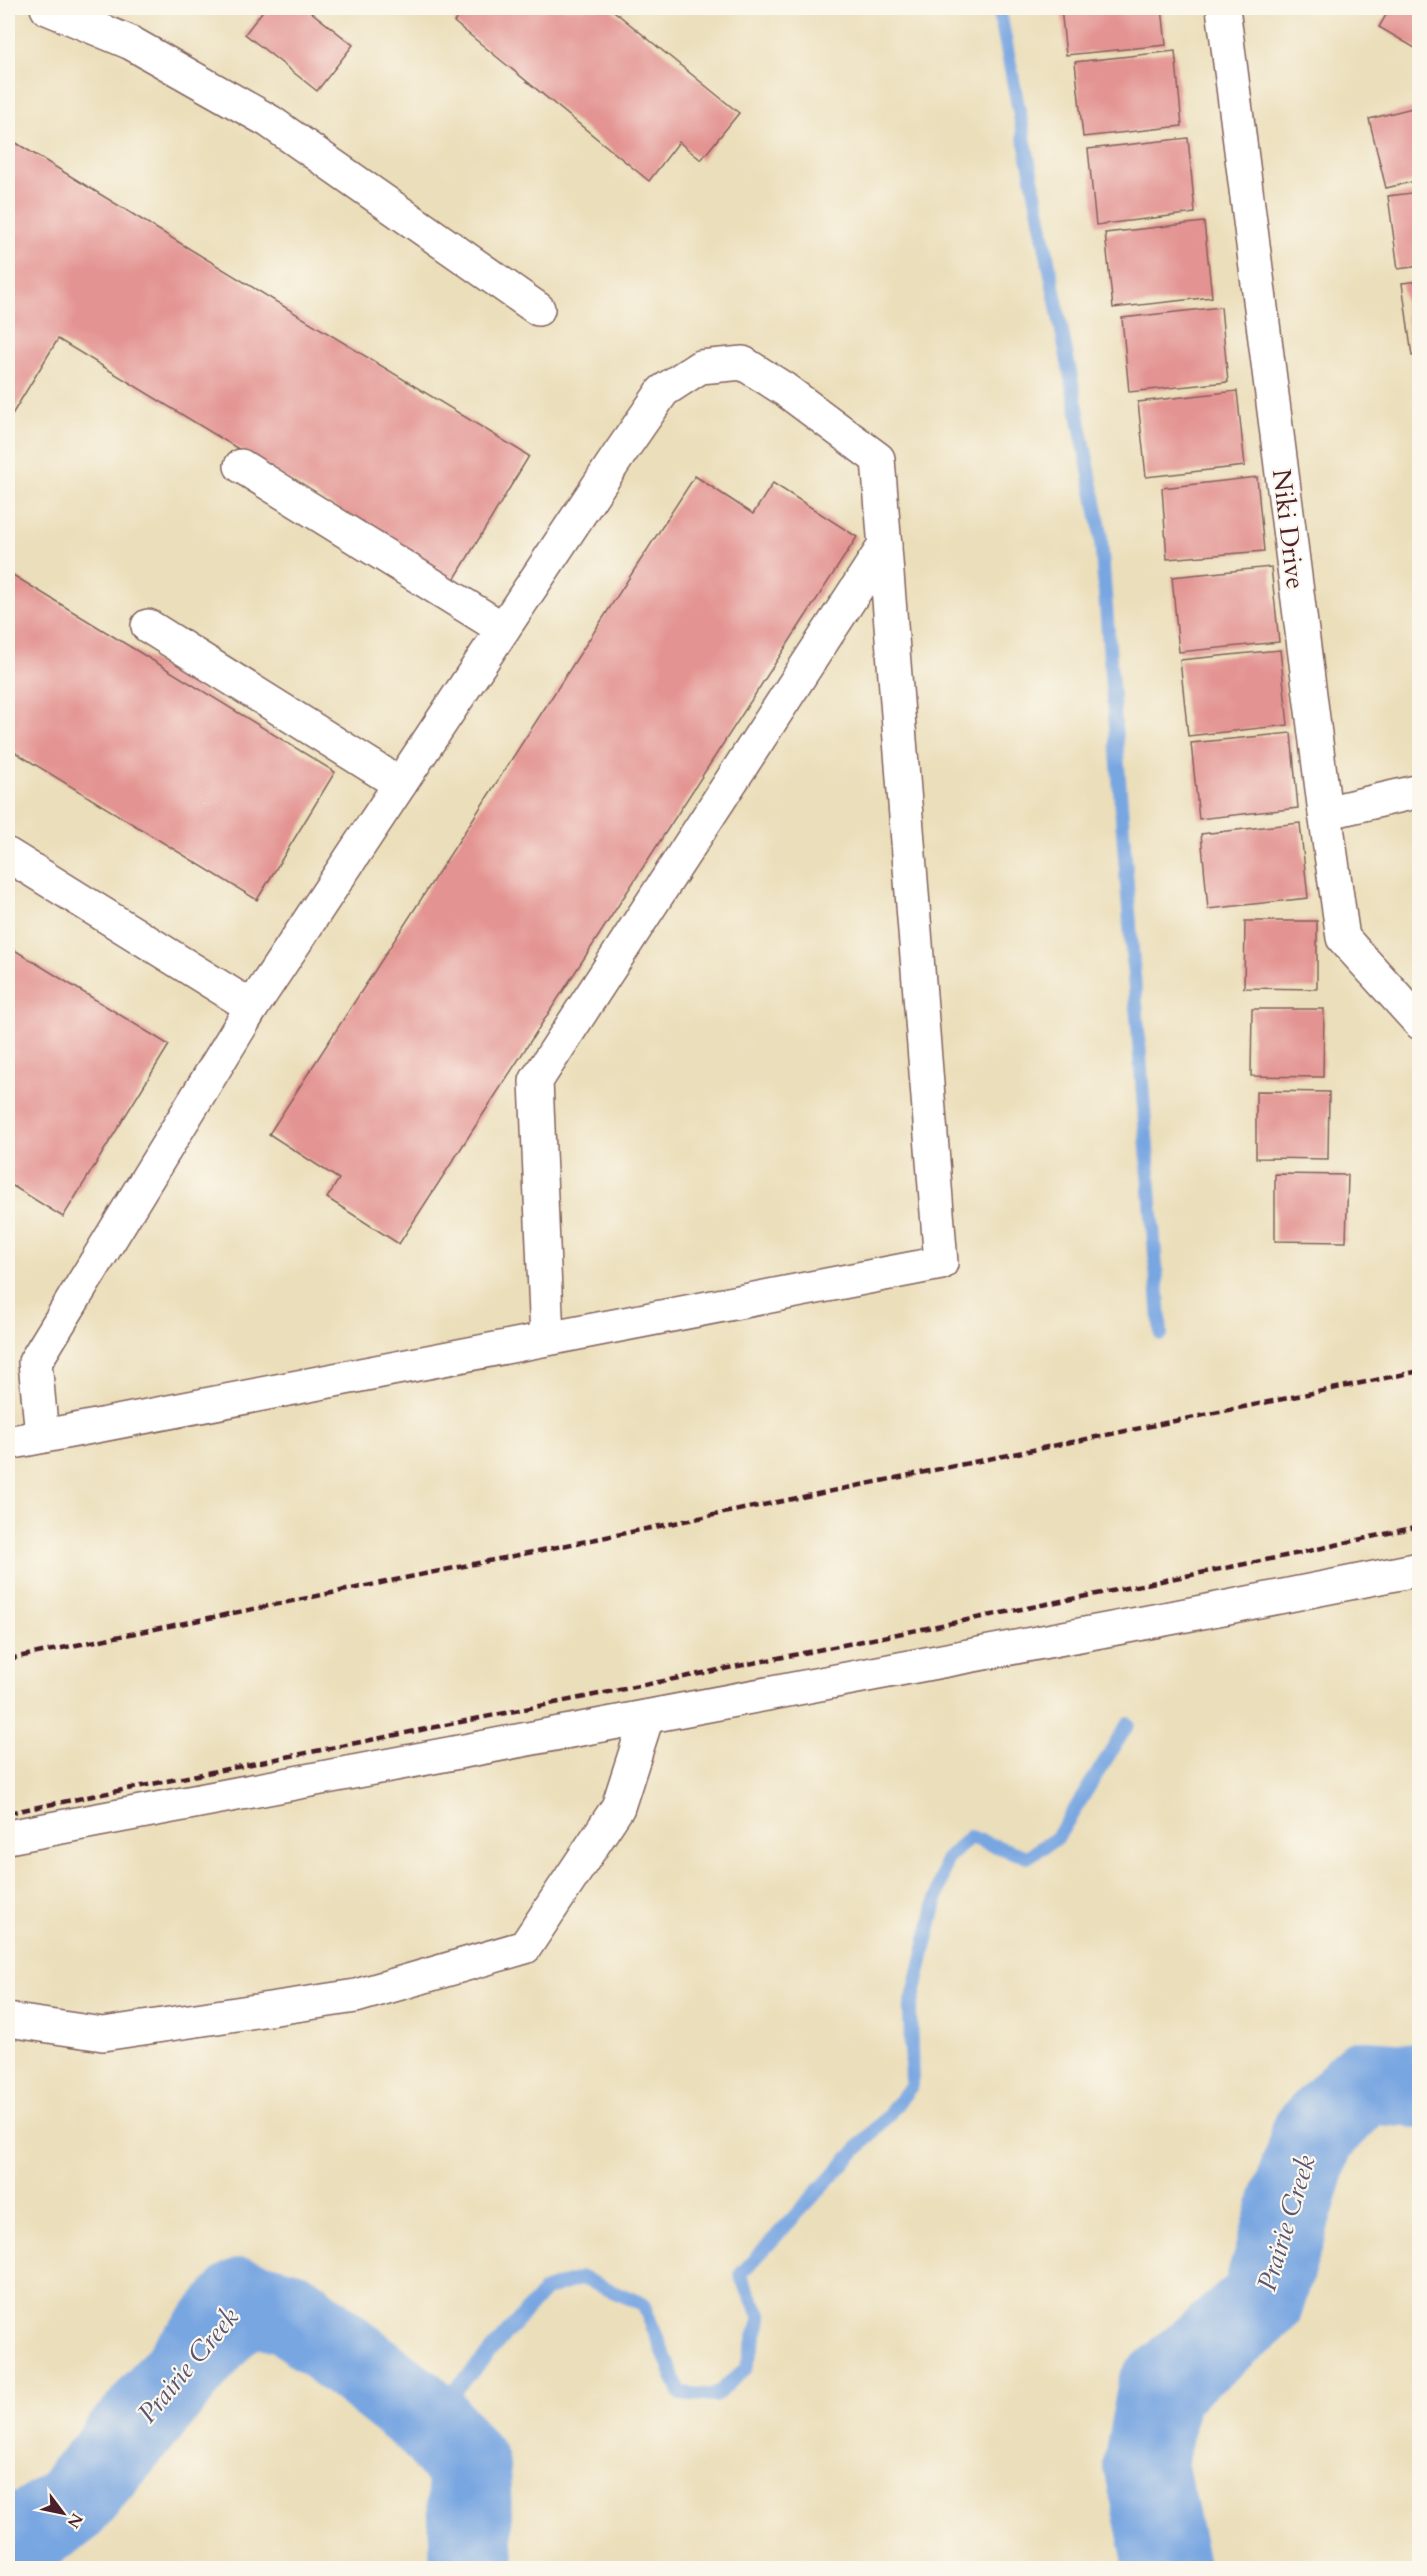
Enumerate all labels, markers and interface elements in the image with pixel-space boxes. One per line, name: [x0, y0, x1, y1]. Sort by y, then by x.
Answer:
street label: Niki Drive: [1264, 467, 1313, 591]
water label: Prairie Creek: [1248, 2150, 1325, 2295]
water label: Prairie Creek: [129, 2299, 248, 2431]
north arrow: [33, 2483, 93, 2543]
text: N: [62, 2509, 88, 2532]

